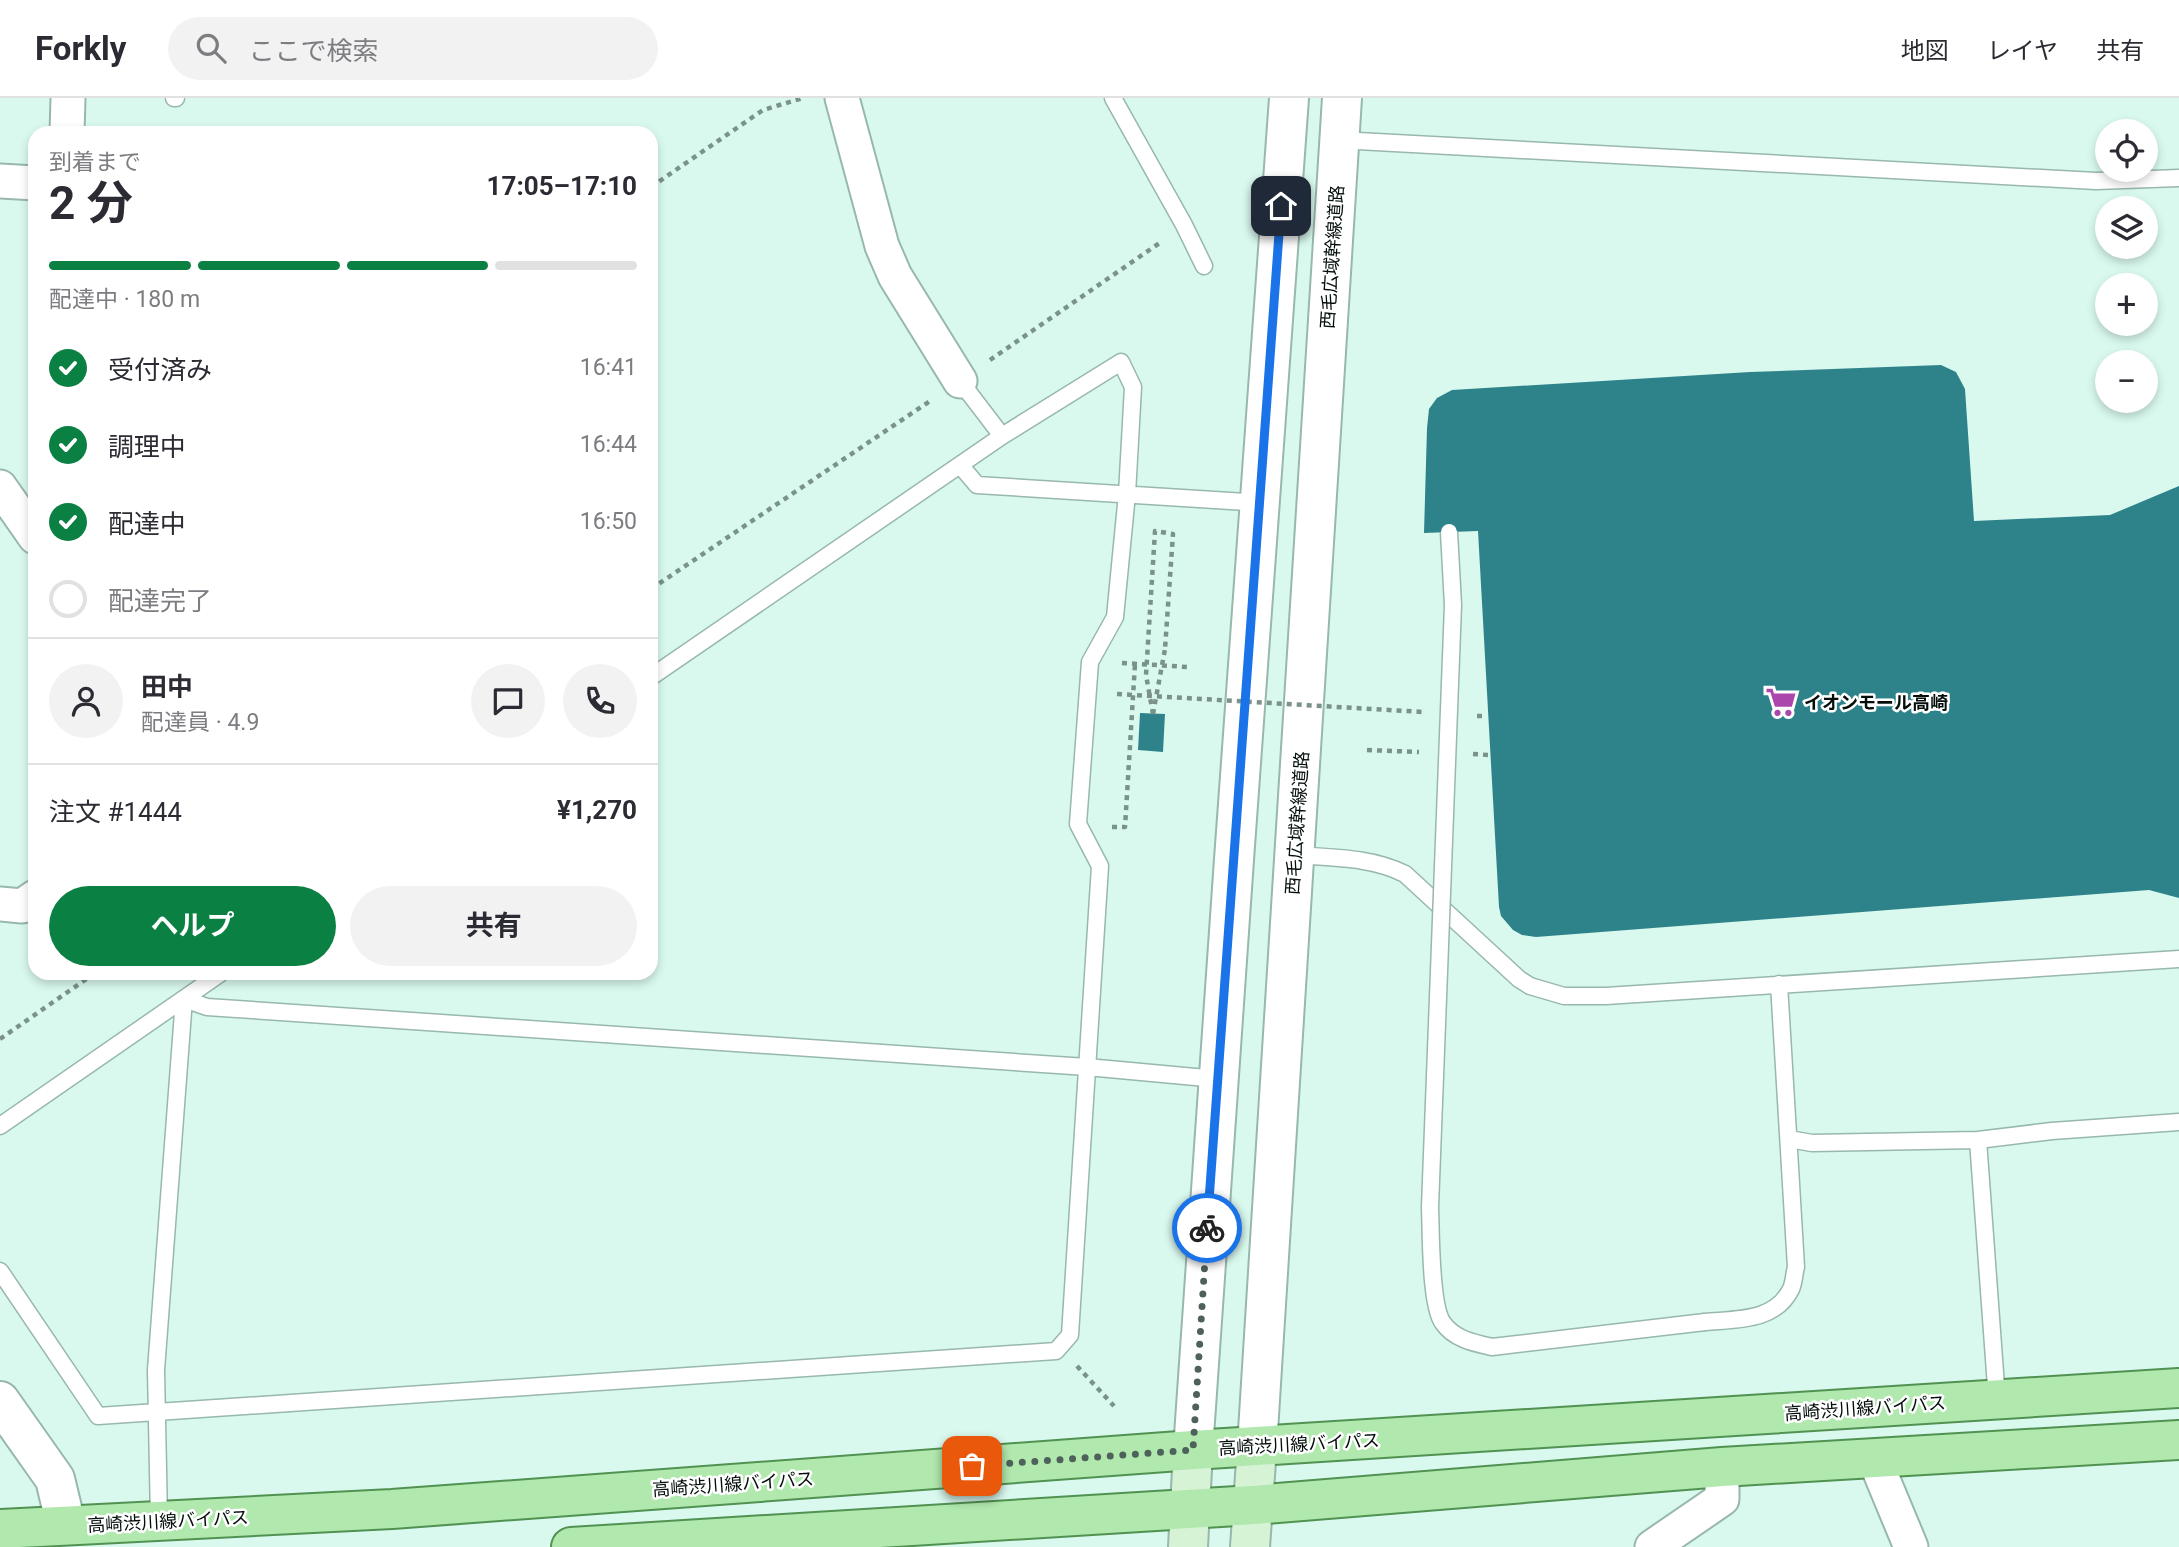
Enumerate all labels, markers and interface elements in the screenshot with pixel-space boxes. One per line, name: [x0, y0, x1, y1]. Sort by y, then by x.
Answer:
search box: [168, 17, 658, 80]
text: Forkly: [35, 29, 126, 68]
icon: search: [192, 29, 230, 67]
text: ここで検索: [248, 36, 378, 66]
text: 地図: [1901, 37, 1949, 65]
text: レイヤ: [1987, 37, 2058, 65]
text: 共有: [2096, 37, 2144, 65]
map controls: [2095, 119, 2158, 413]
button: locate: [2095, 119, 2158, 182]
text: 到着まで: [49, 149, 141, 176]
text: 17:05–17:10: [487, 171, 637, 201]
text: 2 分: [49, 176, 133, 230]
pin: [1251, 176, 1311, 236]
street label: 西毛広域幹線道路: [1317, 184, 1347, 330]
icon: home: [1262, 187, 1300, 225]
button: layers: [2095, 196, 2158, 259]
button: +: [2095, 273, 2158, 336]
text: 配達中 · 180 m: [49, 286, 200, 313]
icon: check: [49, 349, 87, 387]
button: −: [2095, 350, 2158, 413]
text: 16:41: [580, 354, 637, 381]
text: 受付済み: [108, 355, 212, 385]
icon: check: [49, 426, 87, 464]
text: 16:44: [580, 431, 637, 458]
text: 調理中: [108, 432, 186, 462]
icon: check: [49, 503, 87, 541]
text: 16:50: [580, 508, 637, 535]
text: 配達中: [108, 509, 186, 539]
text: 配達完了: [108, 586, 212, 616]
button: person: [49, 664, 123, 738]
button: chat: [471, 664, 545, 738]
button: phone: [563, 664, 637, 738]
text: 田中: [141, 672, 193, 702]
supermarket icon: イオンモール高崎: [1764, 685, 1798, 719]
place label: イオンモール高崎: [1804, 692, 1948, 713]
text: 配達員 · 4.9: [141, 709, 259, 736]
street label: 西毛広域幹線道路: [1282, 750, 1312, 896]
text: ¥1,270: [557, 795, 637, 825]
text: 注文 #1444: [49, 797, 182, 827]
button: ヘルプ: [49, 886, 336, 966]
button: 共有: [350, 886, 637, 966]
courier: [1172, 1193, 1242, 1263]
icon: bike: [1188, 1209, 1226, 1247]
street label: 高崎渋川線バイパス: [1784, 1392, 1946, 1424]
street label: 高崎渋川線バイパス: [1218, 1429, 1380, 1459]
pin: [942, 1436, 1002, 1496]
icon: bag: [953, 1447, 991, 1485]
street label: 高崎渋川線バイパス: [652, 1468, 814, 1500]
street label: 高崎渋川線バイパス: [87, 1506, 249, 1536]

